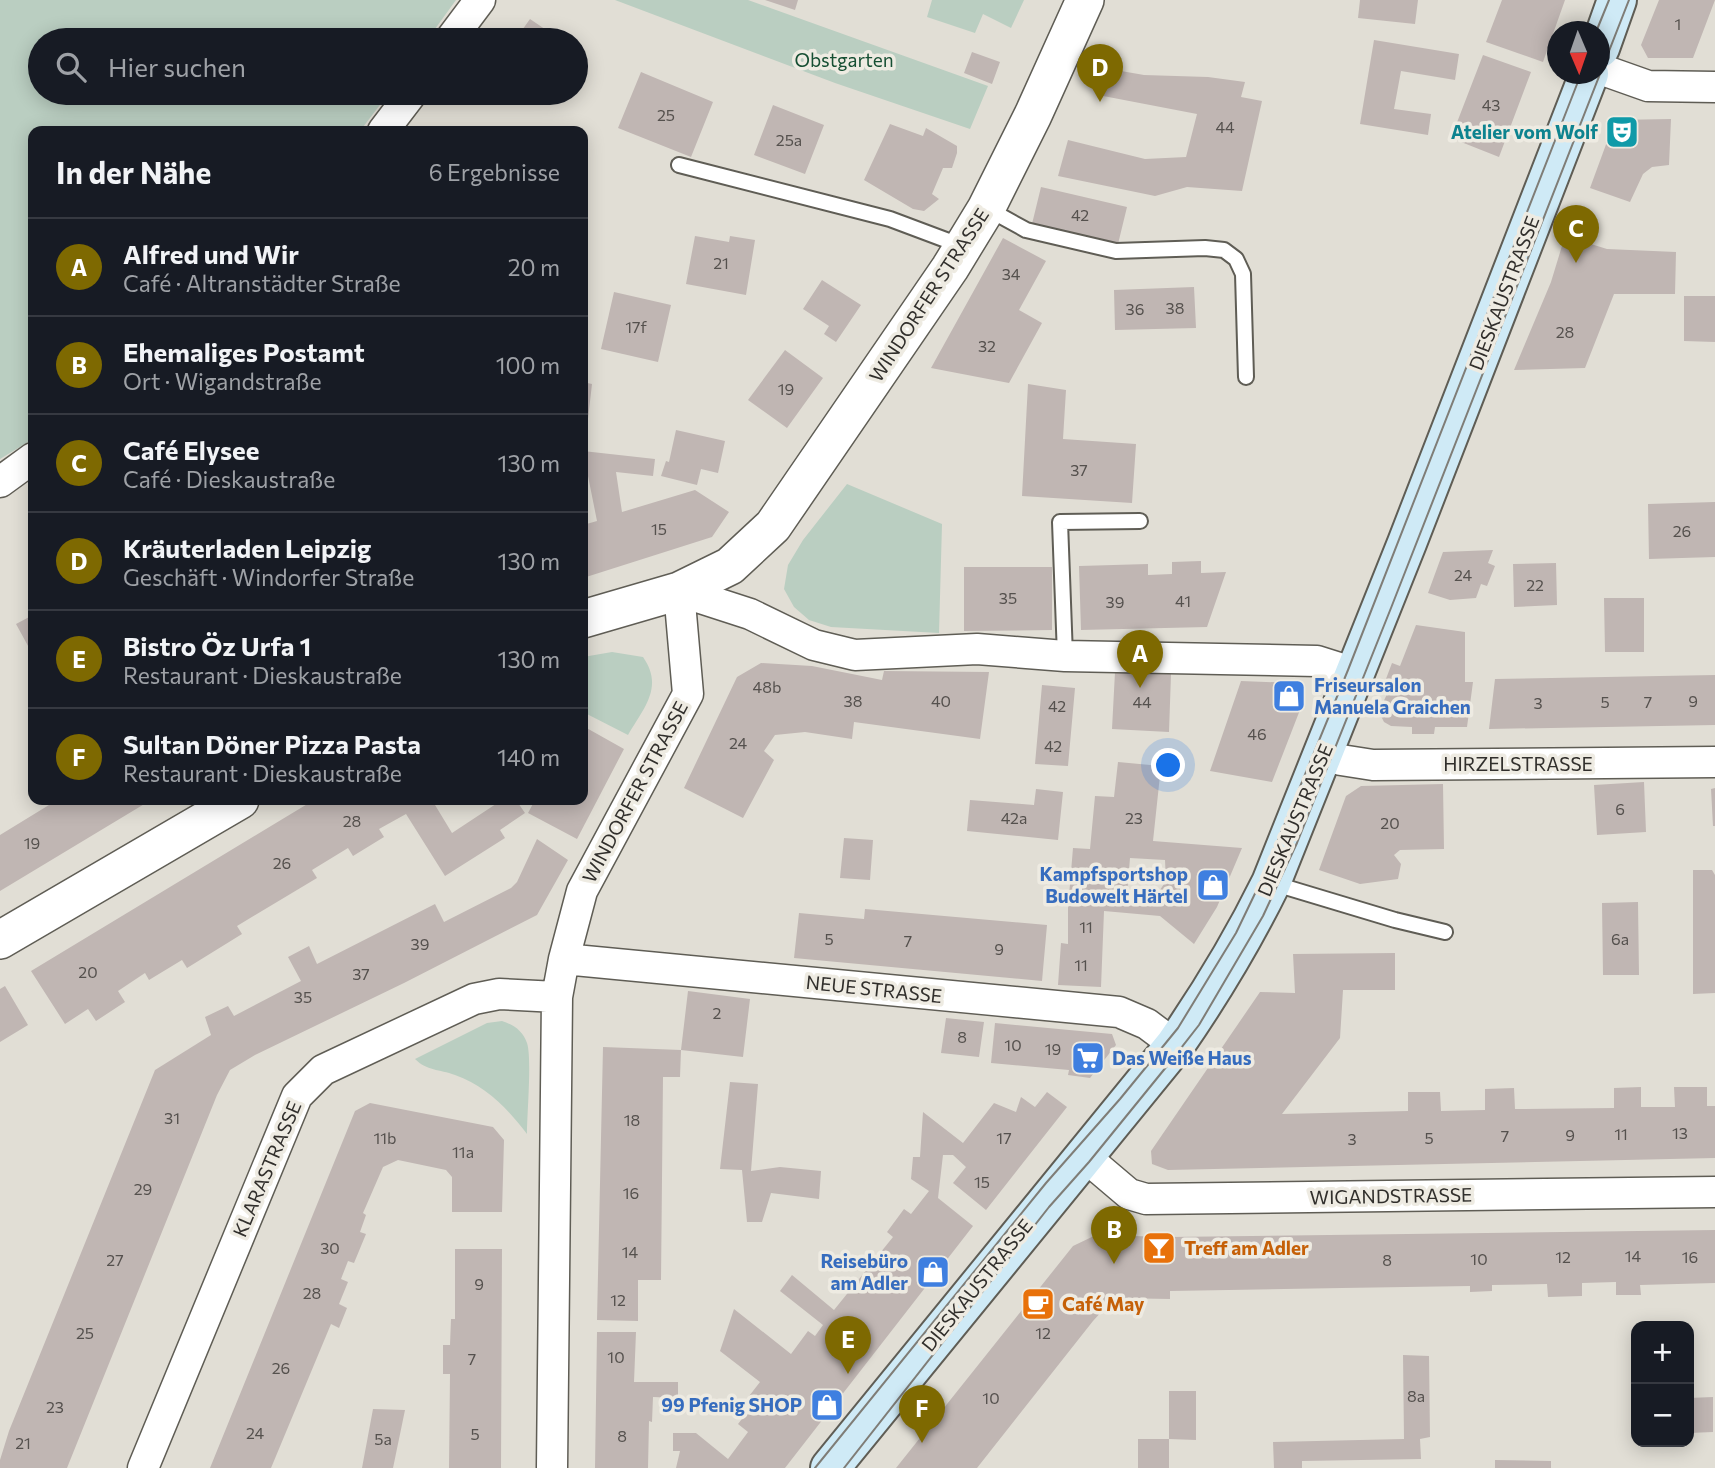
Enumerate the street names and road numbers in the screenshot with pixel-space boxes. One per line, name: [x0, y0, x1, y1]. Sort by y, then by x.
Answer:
street label: WINDORFER STRASSE: [864, 204, 993, 386]
street label: DIESKAUSTRASSE: [1464, 212, 1544, 373]
street label: WINDORFER STRASSE: [577, 697, 692, 886]
street label: DIESKAUSTRASSE: [1252, 740, 1337, 899]
street label: HIRZELSTRASSE: [1443, 752, 1593, 775]
street label: NEUE STRASSE: [805, 970, 943, 1007]
street label: KLARASTRASSE: [228, 1098, 305, 1240]
street label: WIGANDSTRASSE: [1310, 1183, 1472, 1208]
street label: DIESKAUSTRASSE: [916, 1214, 1037, 1355]

